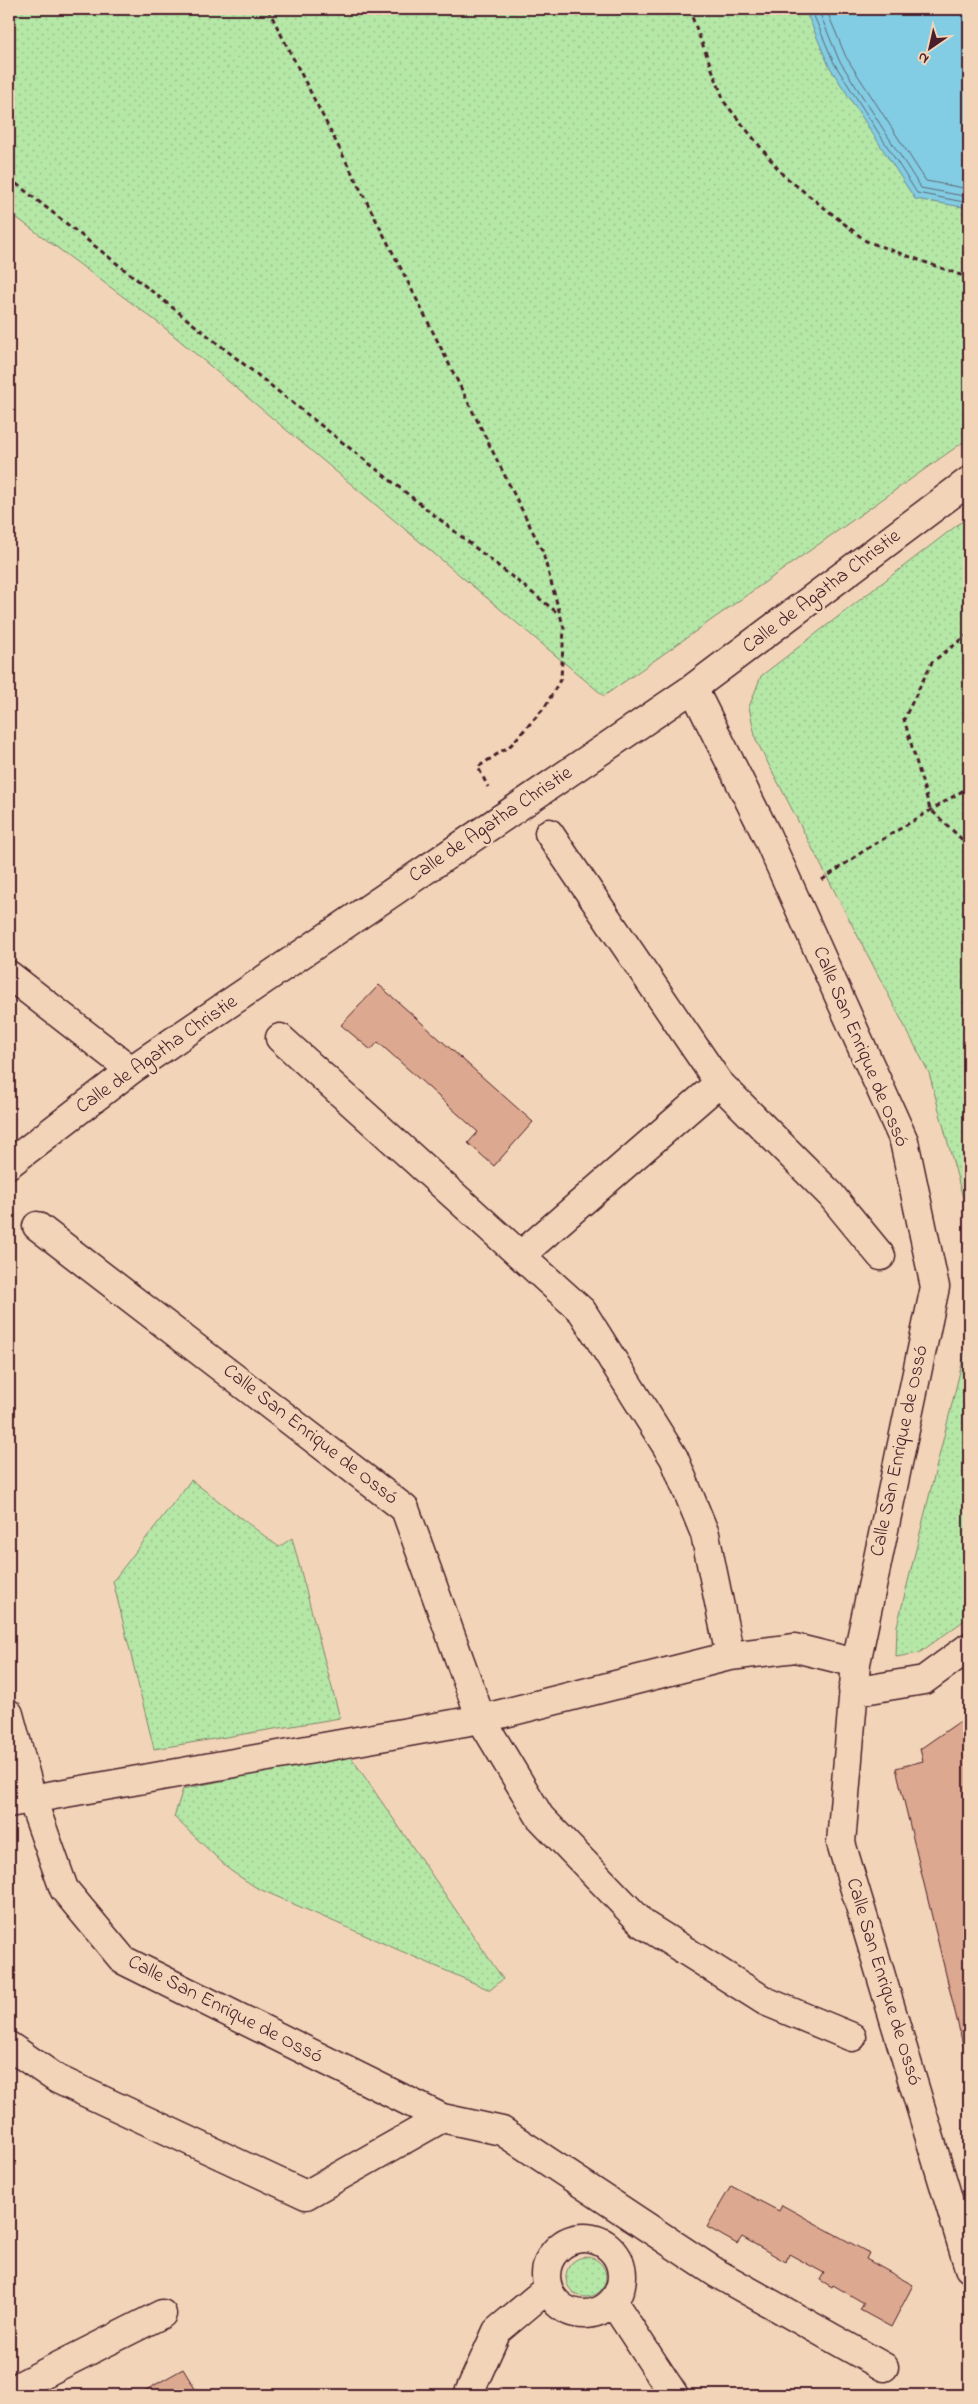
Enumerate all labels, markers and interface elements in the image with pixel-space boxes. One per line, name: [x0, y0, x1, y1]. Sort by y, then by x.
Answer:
north arrow: [906, 22, 956, 72]
text: N: [914, 46, 933, 69]
street label: Calle de Agatha Christie: [737, 523, 908, 662]
street label: Calle de Agatha Christie: [403, 759, 579, 891]
street label: Calle San Enrique de Ossó: [805, 942, 915, 1152]
street label: Calle de Agatha Christie: [70, 988, 244, 1123]
street label: Calle San Enrique de Ossó: [863, 1343, 937, 1559]
street label: Calle San Enrique de Ossó: [216, 1357, 404, 1513]
street label: Calle San Enrique de Ossó: [838, 1875, 928, 2089]
street label: Calle San Enrique de Ossó: [122, 1948, 328, 2072]

